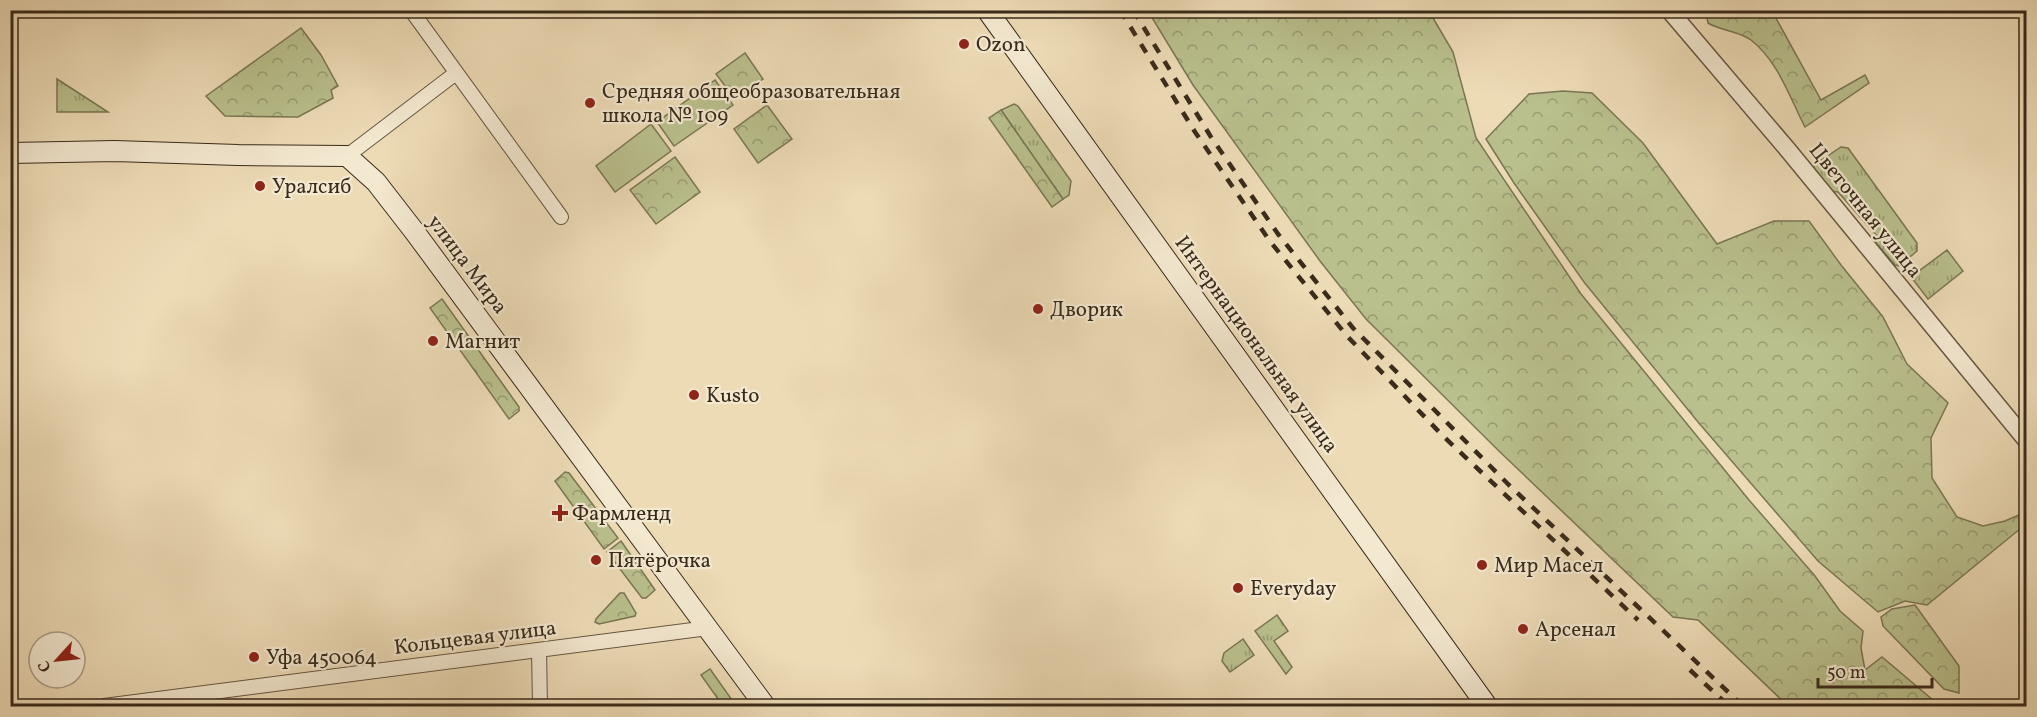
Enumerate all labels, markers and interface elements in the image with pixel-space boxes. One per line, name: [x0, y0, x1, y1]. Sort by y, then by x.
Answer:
place label: Ozon: [976, 31, 1026, 60]
marker: Ozon: [957, 37, 971, 51]
place label: Средняя общеобразовательная школа № 109: [602, 78, 901, 131]
marker: Средняя общеобразовательная школа № 109: [583, 96, 597, 110]
street label: Цветочная улица: [1801, 137, 1928, 285]
place label: Уралсиб: [272, 173, 351, 202]
marker: Уралсиб: [253, 179, 267, 193]
street label: улица Мира: [420, 209, 514, 321]
street label: Интернациональная улица: [1167, 230, 1345, 460]
place label: Дворик: [1050, 296, 1123, 325]
marker: Дворик: [1031, 302, 1045, 316]
place label: Магнит: [445, 328, 521, 357]
marker: Магнит: [426, 334, 440, 348]
place label: Kusto: [706, 382, 759, 411]
marker: Kusto: [687, 388, 701, 402]
place label: Фармленд: [572, 500, 671, 529]
marker: Фармленд: [553, 506, 567, 520]
place label: Пятёрочка: [608, 547, 711, 576]
place label: Мир Масел: [1494, 552, 1603, 581]
marker: Пятёрочка: [589, 553, 603, 567]
marker: Мир Масел: [1475, 558, 1489, 572]
place label: Everyday: [1250, 575, 1337, 604]
marker: Everyday: [1231, 581, 1245, 595]
street label: Кольцевая улица: [392, 614, 558, 663]
place label: Арсенал: [1535, 616, 1616, 645]
marker: Арсенал: [1516, 622, 1530, 636]
north arrow: [27, 630, 87, 690]
place label: Уфа 450064: [266, 644, 377, 673]
marker: Уфа 450064: [247, 650, 261, 664]
scale bar: [1818, 651, 1932, 689]
text: С: [33, 656, 58, 675]
text: 50 m: [1827, 661, 1866, 686]

